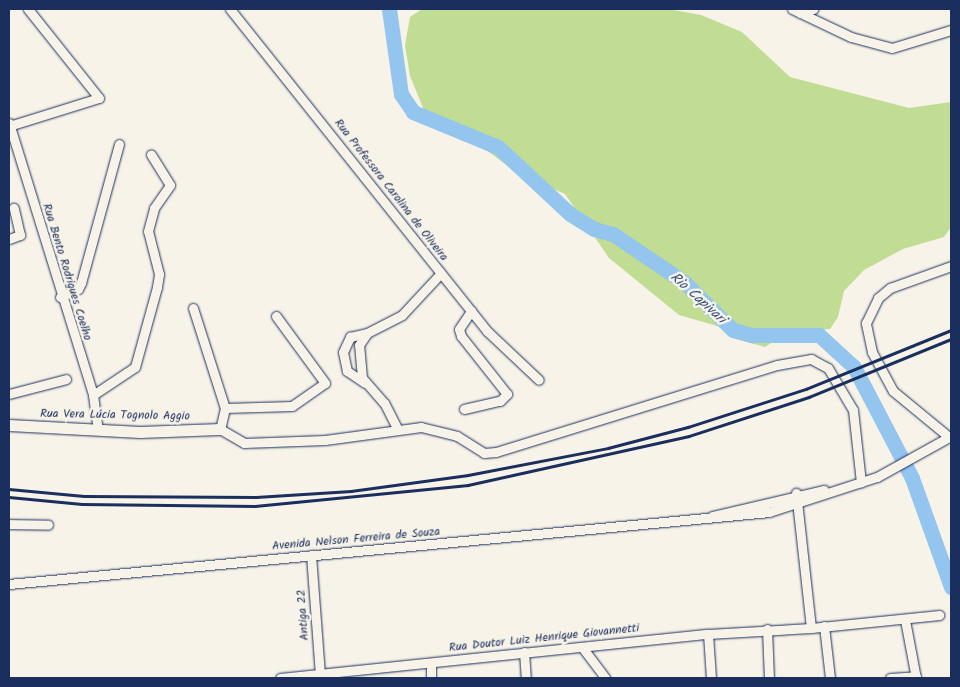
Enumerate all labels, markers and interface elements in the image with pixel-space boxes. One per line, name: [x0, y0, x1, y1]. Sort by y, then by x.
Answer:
street label: Rua Professora Carolina de Oliveira: [331, 116, 451, 264]
street label: Rua Bento Rodrigues Coelho: [39, 202, 95, 342]
water label: Rio Capivari: [667, 269, 729, 327]
street label: Rua Vera Lúcia Tognolo Aggio: [40, 406, 190, 424]
street label: Avenida Nelson Ferreira de Souza: [271, 524, 441, 554]
street label: Antiga 22: [294, 589, 312, 641]
street label: Rua Doutor Luiz Henrique Giovannetti: [448, 621, 640, 655]

